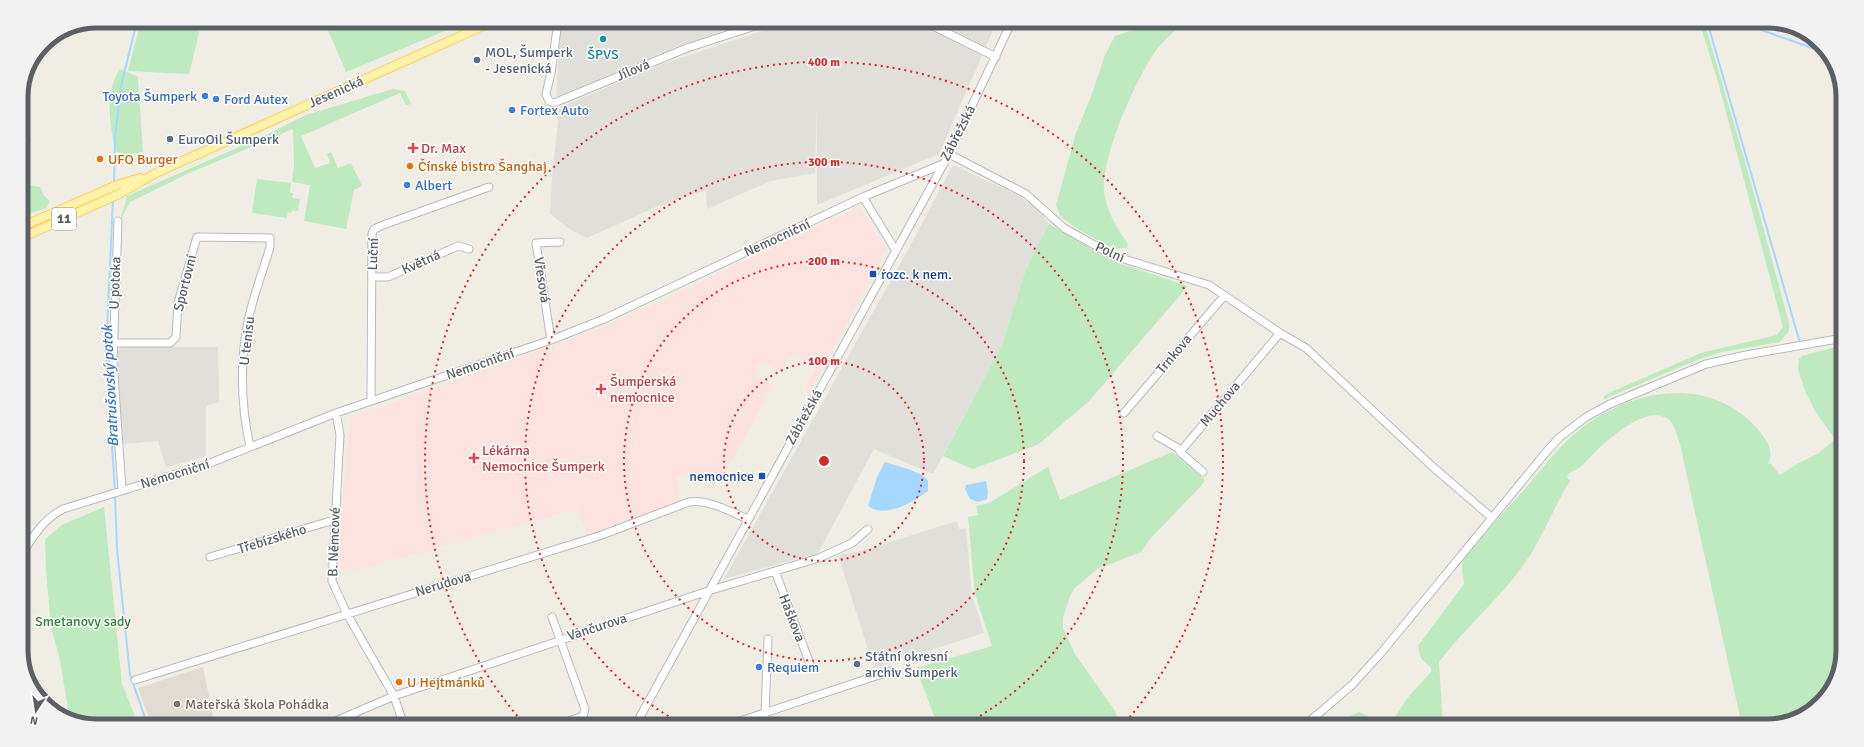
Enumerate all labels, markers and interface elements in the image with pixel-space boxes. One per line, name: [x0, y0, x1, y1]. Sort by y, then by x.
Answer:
marker: ŠPVS: [598, 34, 608, 44]
place label: MOL, Šumperk - Jesenická: [485, 44, 573, 77]
place label: ŠPVS: [587, 46, 619, 63]
marker: MOL, Šumperk - Jesenická: [472, 55, 482, 65]
street label: Jílová: [614, 55, 652, 85]
text: 400 m: [808, 55, 840, 70]
street label: Jesenická: [306, 72, 366, 112]
place label: Toyota Šumperk: [102, 88, 197, 105]
marker: Toyota Šumperk: [200, 91, 210, 101]
place label: Ford Autex: [224, 91, 289, 108]
marker: Ford Autex: [211, 94, 221, 104]
place label: Fortex Auto: [520, 102, 589, 119]
street label: Zábřežská: [937, 102, 979, 164]
marker: Fortex Auto: [507, 105, 517, 115]
place label: EuroOil Šumperk: [178, 131, 279, 148]
marker: EuroOil Šumperk: [165, 134, 175, 144]
place label: Dr. Max: [421, 140, 466, 157]
marker: Dr. Max: [408, 143, 418, 153]
place label: UFO Burger: [108, 151, 178, 168]
marker: UFO Burger: [95, 154, 105, 164]
text: 300 m: [808, 155, 840, 170]
place label: Čínské bistro Šanghaj: [418, 158, 547, 175]
marker: Čínské bistro Šanghaj: [405, 161, 415, 171]
place label: Albert: [415, 177, 452, 194]
marker: Albert: [402, 180, 412, 190]
road number: 11: [52, 208, 76, 230]
street label: Nemocniční: [741, 215, 813, 261]
street label: Luční: [364, 237, 382, 271]
street label: Polní: [1093, 238, 1128, 266]
street label: Květná: [399, 246, 443, 278]
street label: Sportovní: [170, 253, 200, 313]
text: 200 m: [808, 254, 840, 269]
street label: U potoka: [106, 256, 124, 310]
street label: Vřesová: [530, 256, 554, 304]
place label: rozc. k nem.: [881, 266, 952, 283]
marker: rozc. k nem.: [868, 269, 878, 279]
street label: U tenisu: [236, 315, 258, 367]
water label: Bratrušovský potok: [98, 323, 122, 447]
street label: Trnkova: [1153, 331, 1195, 377]
street label: Nemocniční: [444, 344, 517, 384]
text: 100 m: [808, 354, 840, 369]
place label: Šumperská nemocnice: [610, 373, 676, 406]
street label: Muchova: [1196, 378, 1244, 430]
marker: Šumperská nemocnice: [595, 383, 607, 395]
street label: Zábřežská: [782, 386, 826, 448]
place label: Lékárna Nemocnice Šumperk: [482, 442, 605, 475]
marker: Lékárna Nemocnice Šumperk: [469, 453, 479, 463]
centre of rings: [817, 454, 831, 468]
street label: Nemocniční: [139, 455, 212, 493]
place label: nemocnice: [689, 468, 754, 485]
marker: nemocnice: [757, 471, 767, 481]
street label: B. Němcové: [324, 507, 344, 577]
street label: Třebízského: [236, 521, 308, 557]
street label: Nerudova: [413, 567, 473, 601]
street label: Haškova: [775, 592, 809, 644]
street label: Vančurova: [565, 609, 629, 645]
park label: Smetanovy sady: [35, 613, 131, 630]
place label: Státní okresní archiv Šumperk: [865, 648, 958, 681]
place label: Requiem: [767, 659, 819, 676]
marker: Státní okresní archiv Šumperk: [852, 659, 862, 669]
marker: Requiem: [754, 662, 764, 672]
place label: U Hejtmánků: [407, 674, 485, 691]
marker: U Hejtmánků: [394, 677, 404, 687]
north arrow: [16, 691, 56, 731]
place label: Mateřská škola Pohádka: [185, 696, 329, 713]
marker: Mateřská škola Pohádka: [172, 699, 182, 709]
text: N: [29, 713, 39, 727]

